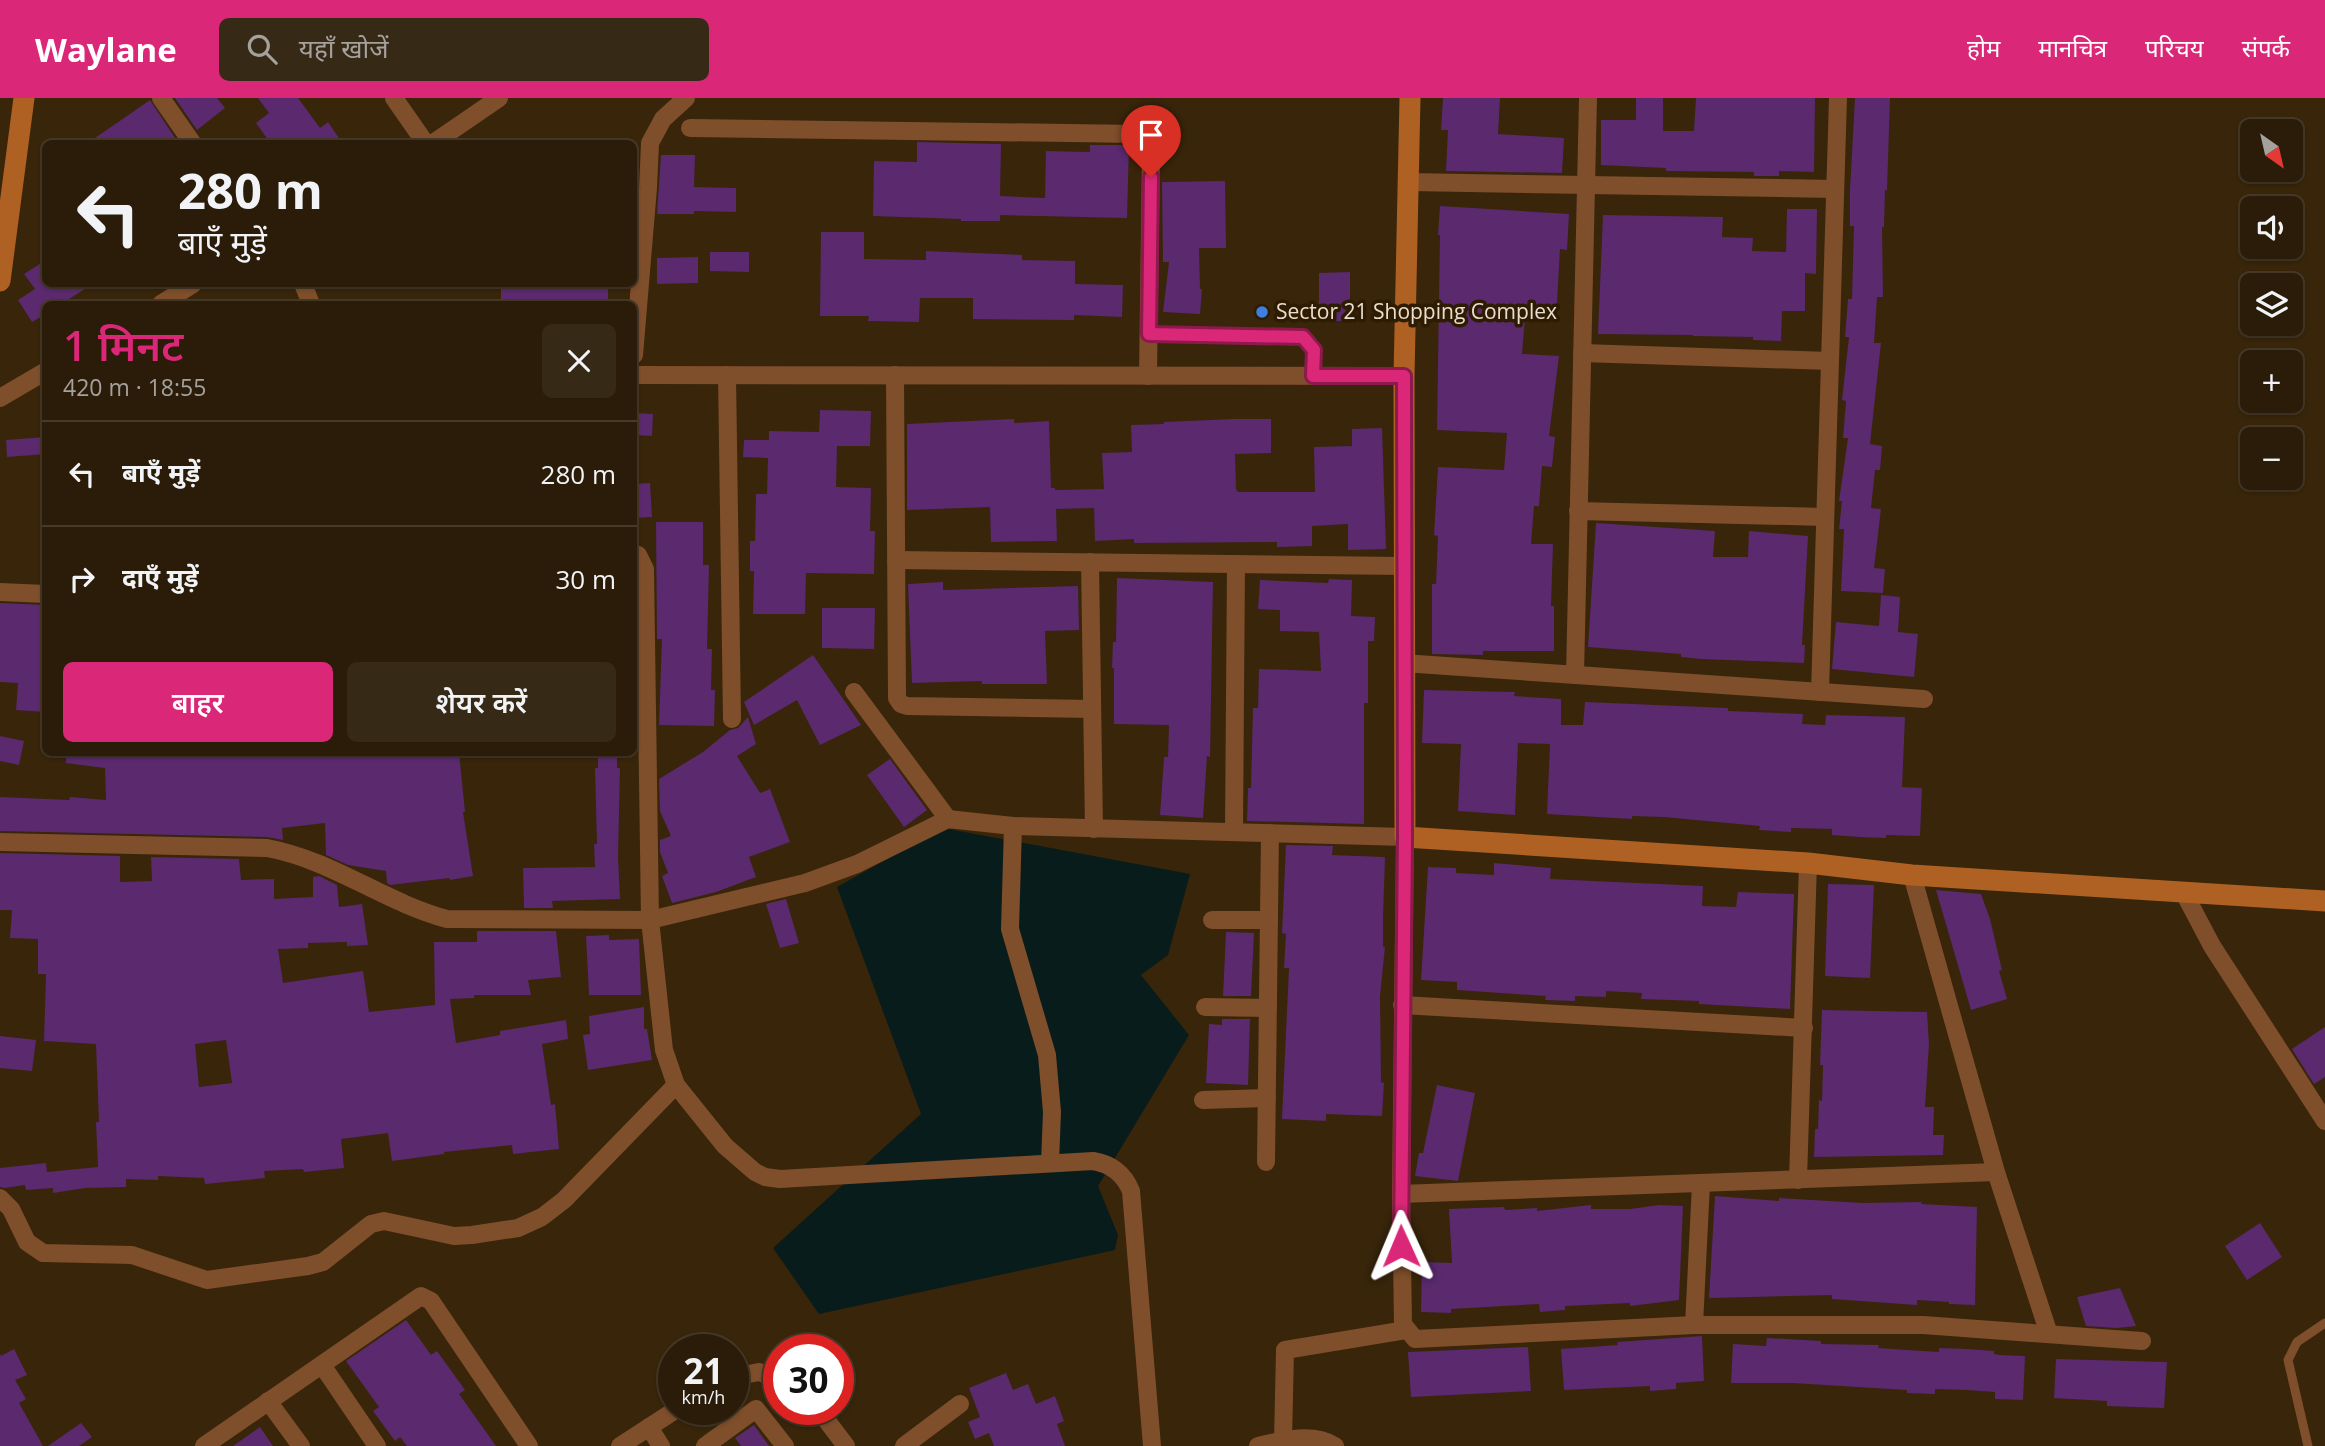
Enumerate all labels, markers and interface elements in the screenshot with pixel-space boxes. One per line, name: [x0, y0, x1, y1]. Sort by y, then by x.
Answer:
search box: [219, 18, 709, 81]
text: Waylane: [35, 27, 177, 72]
icon: search: [243, 30, 281, 68]
text: यहाँ खोजें: [299, 30, 388, 66]
text: होम: [1967, 31, 2000, 64]
text: मानचित्र: [2038, 31, 2107, 64]
text: परिचय: [2145, 31, 2204, 64]
text: संपर्क: [2242, 31, 2290, 64]
pin: [1121, 105, 1181, 177]
icon: arrive: [1132, 116, 1170, 154]
north arrow: [2240, 119, 2303, 182]
map controls: [2240, 119, 2303, 490]
text: 280 m: [178, 157, 323, 223]
icon: left: [63, 168, 154, 259]
button: sound: [2240, 196, 2303, 259]
text: बाएँ मुड़ें: [178, 220, 267, 263]
button: layers: [2240, 273, 2303, 336]
place label: Sector 21 Shopping Complex: [1276, 297, 1557, 325]
marker: Sector 21 Shopping Complex: [1254, 304, 1270, 320]
text: 1 मिनट: [63, 316, 183, 373]
button: close: [542, 324, 616, 398]
button: +: [2240, 350, 2303, 413]
text: 420 m · 18:55: [63, 371, 206, 403]
button: −: [2240, 427, 2303, 490]
text: बाएँ मुड़ें: [122, 454, 200, 490]
icon: left: [63, 455, 101, 493]
text: 280 m: [541, 456, 616, 492]
text: दाएँ मुड़ें: [122, 559, 199, 595]
icon: right: [63, 560, 101, 598]
text: 30 m: [555, 561, 616, 597]
button: बाहर: [63, 662, 333, 742]
button: शेयर करें: [347, 662, 616, 742]
position arrow: [1364, 1209, 1438, 1283]
speed limit sign: 30: [763, 1334, 854, 1425]
text: 21: [683, 1347, 724, 1394]
text: km/h: [682, 1385, 725, 1409]

